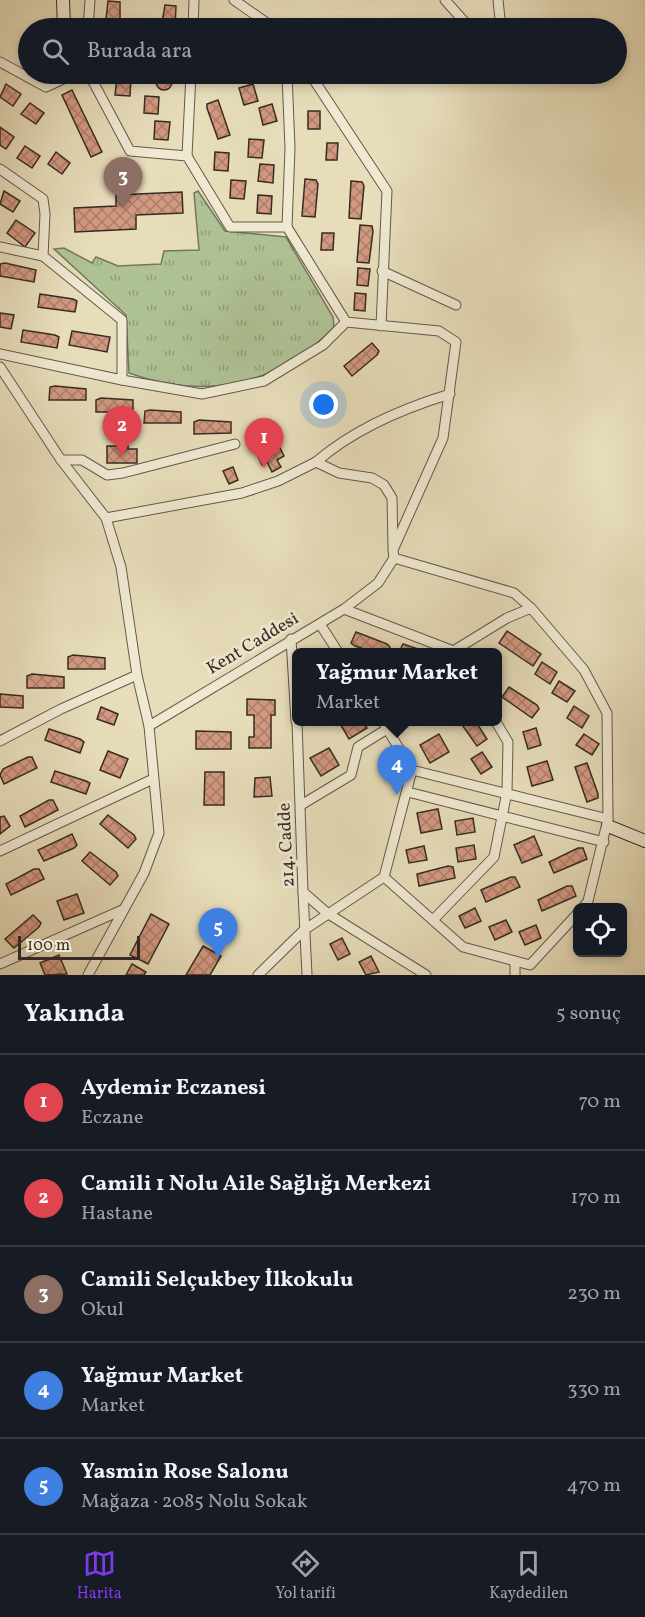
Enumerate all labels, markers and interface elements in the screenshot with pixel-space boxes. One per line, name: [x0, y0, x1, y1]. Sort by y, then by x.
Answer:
search box: [18, 18, 627, 84]
icon: search: [39, 35, 72, 68]
text: Burada ara: [87, 36, 192, 67]
pin: 3: [104, 158, 142, 207]
your location: [309, 390, 338, 419]
pin: 2: [102, 406, 142, 456]
pin: 1: [244, 418, 284, 468]
street label: Kent Caddesi: [202, 607, 304, 681]
popup: [292, 648, 502, 726]
text: Yağmur Market: [316, 658, 478, 689]
text: Market: [316, 689, 380, 717]
pin: 4: [378, 746, 416, 795]
street label: 214. Cadde: [272, 802, 302, 888]
map controls: [573, 903, 627, 957]
button: locate: [573, 903, 627, 957]
pin: 5: [198, 908, 238, 958]
scale bar: [18, 933, 140, 960]
text: 100 m: [27, 935, 70, 957]
text: Yakında: [24, 996, 125, 1032]
text: 5 sonuç: [556, 1000, 621, 1028]
text: Aydemir Eczanesi: [81, 1073, 266, 1104]
text: 1: [39, 1088, 48, 1116]
text: 70 m: [578, 1088, 621, 1116]
text: Eczane: [81, 1104, 143, 1132]
text: Camili 1 Nolu Aile Sağlığı Merkezi: [81, 1169, 431, 1200]
text: 2: [38, 1184, 49, 1212]
text: 170 m: [571, 1184, 621, 1212]
text: Hastane: [81, 1200, 153, 1228]
text: Camili Selçukbey İlkokulu: [81, 1265, 354, 1296]
text: 3: [38, 1280, 49, 1308]
text: 230 m: [567, 1280, 621, 1308]
text: Okul: [81, 1296, 124, 1324]
text: Yağmur Market: [81, 1361, 243, 1392]
text: 4: [37, 1376, 50, 1404]
text: 330 m: [567, 1376, 621, 1404]
text: Market: [81, 1392, 145, 1420]
text: Yasmin Rose Salonu: [81, 1457, 289, 1488]
text: 5: [39, 1472, 48, 1500]
text: 470 m: [566, 1472, 621, 1500]
text: Mağaza · 2085 Nolu Sokak: [81, 1488, 308, 1516]
tab: Harita: [77, 1547, 122, 1605]
tab: Yol tarifi: [275, 1547, 336, 1605]
tab: Kaydedilen: [489, 1547, 568, 1605]

